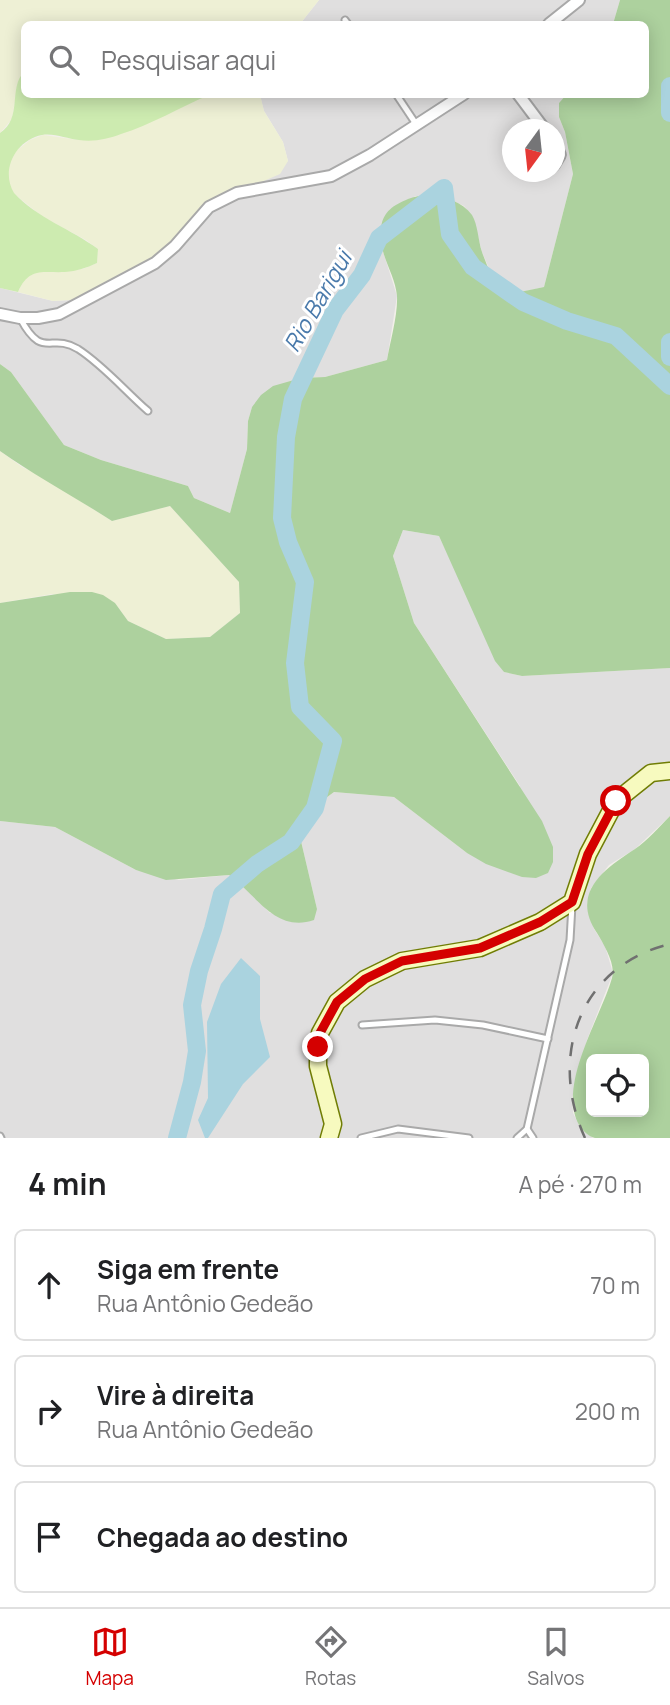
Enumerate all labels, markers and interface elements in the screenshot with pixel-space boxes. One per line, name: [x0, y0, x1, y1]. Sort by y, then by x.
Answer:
search box: [21, 21, 649, 98]
icon: search: [45, 41, 83, 79]
text: Pesquisar aqui: [101, 42, 276, 78]
north arrow: [502, 119, 565, 182]
water label: Rio Barigui: [275, 243, 360, 357]
route start: [600, 785, 631, 816]
route end: [302, 1031, 333, 1062]
map controls: [586, 1054, 649, 1117]
button: locate: [586, 1054, 649, 1117]
text: 4 min: [28, 1163, 106, 1204]
text: A pé · 270 m: [519, 1168, 642, 1200]
text: Siga em frente: [97, 1251, 279, 1287]
icon: ahead: [30, 1266, 68, 1304]
text: 70 m: [590, 1269, 640, 1301]
text: Rua Antônio Gedeão: [97, 1287, 313, 1319]
text: Vire à direita: [97, 1377, 254, 1413]
icon: right: [30, 1392, 68, 1430]
text: 200 m: [575, 1395, 640, 1427]
text: Rua Antônio Gedeão: [97, 1413, 313, 1445]
icon: arrive: [30, 1518, 68, 1556]
text: Chegada ao destino: [97, 1519, 348, 1555]
tab: Mapa: [86, 1623, 134, 1691]
tab: Rotas: [305, 1623, 356, 1691]
tab: Salvos: [527, 1623, 584, 1691]

